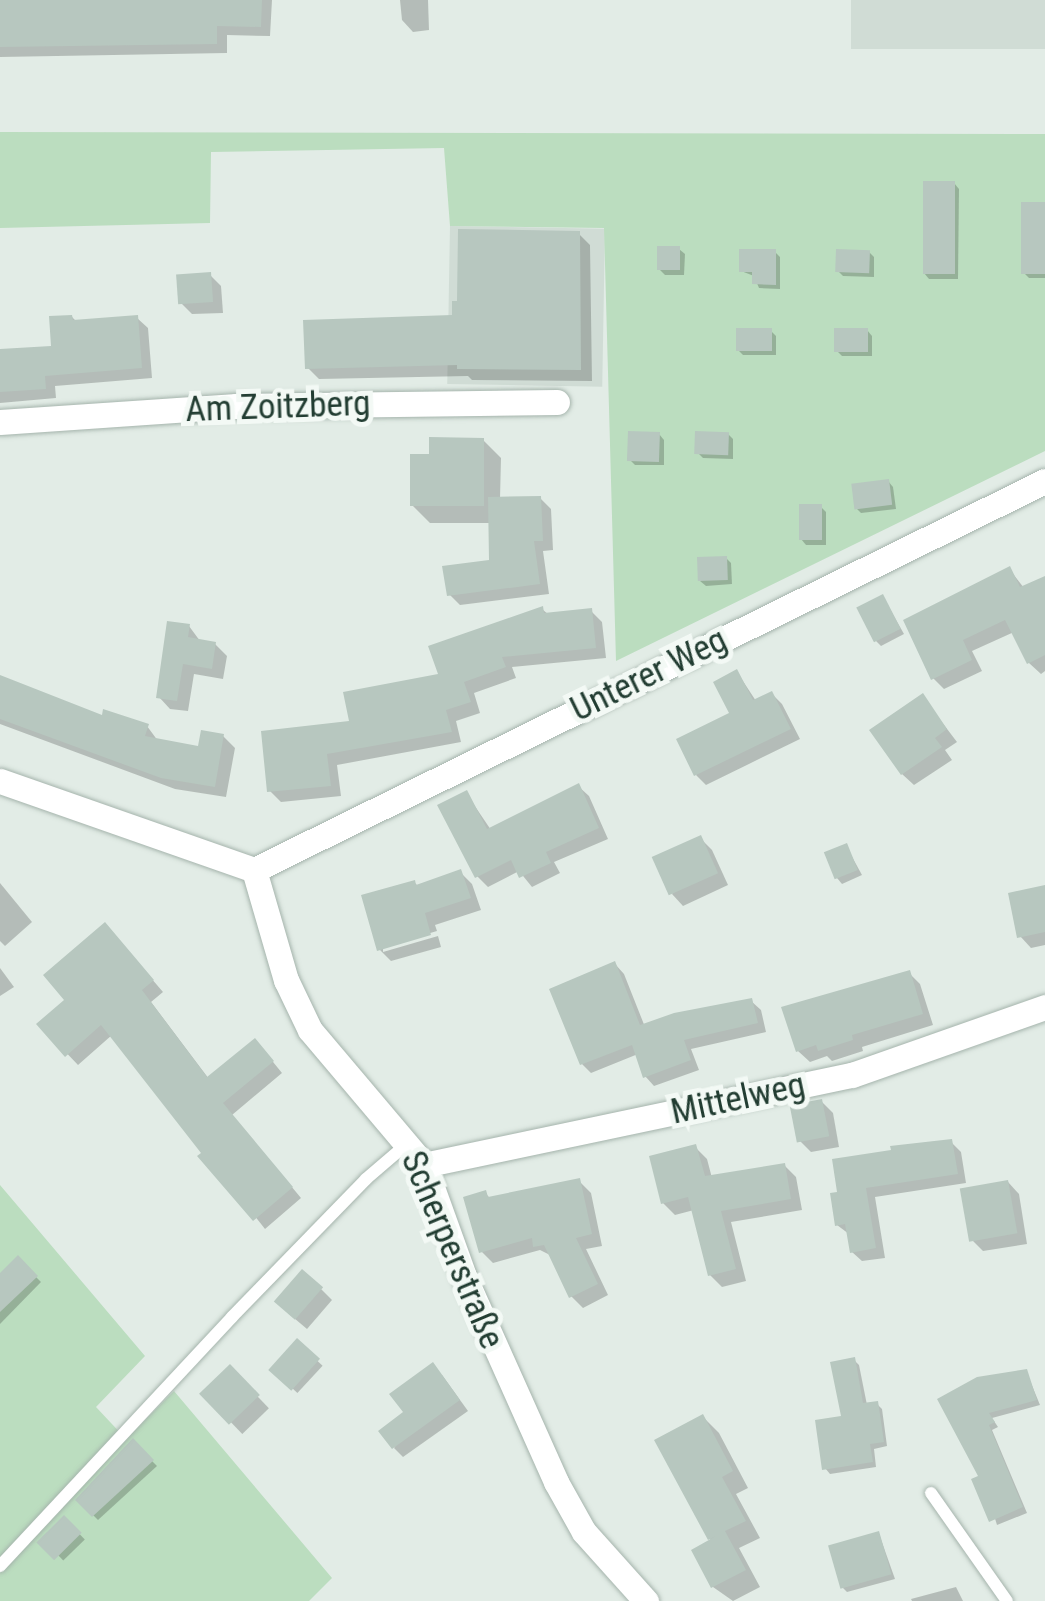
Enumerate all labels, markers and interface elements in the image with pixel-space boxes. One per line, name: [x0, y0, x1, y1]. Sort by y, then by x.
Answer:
street label: Am Zoitzberg: [185, 383, 371, 431]
street label: Unterer Weg: [564, 619, 734, 731]
street label: Mittelweg: [667, 1064, 809, 1134]
street label: Scherperstraße: [392, 1145, 512, 1355]

